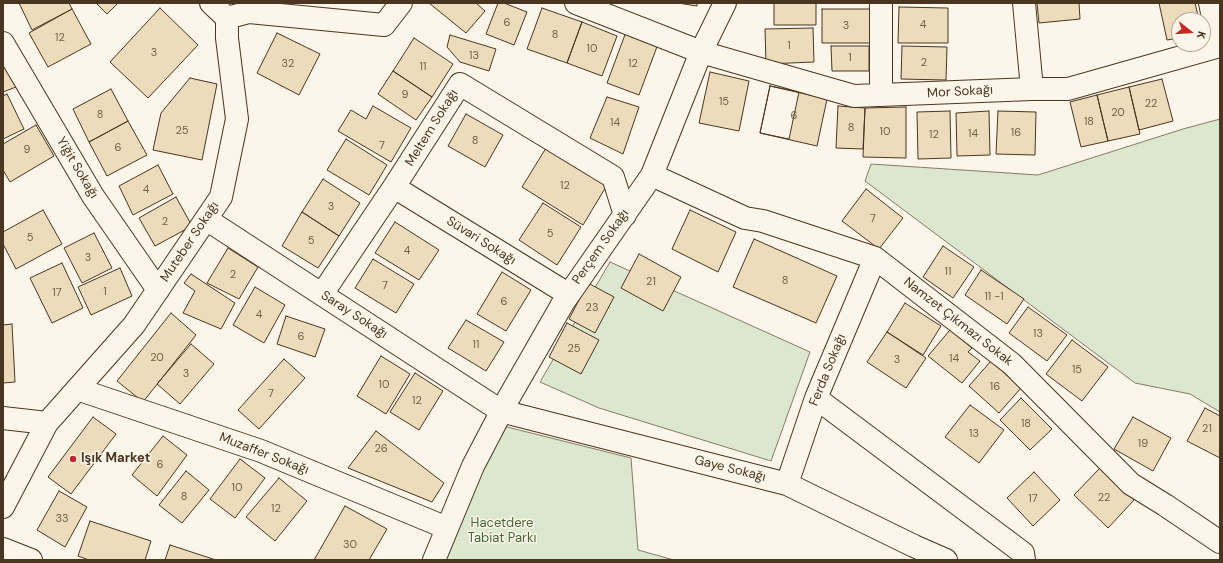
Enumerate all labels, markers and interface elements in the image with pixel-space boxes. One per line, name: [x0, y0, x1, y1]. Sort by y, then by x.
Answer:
north arrow: [1171, 12, 1211, 52]
house number: 6: [504, 16, 510, 30]
house number: 4: [920, 18, 926, 32]
house number: 3: [843, 19, 849, 33]
house number: 8: [552, 28, 558, 42]
text: K: [1194, 30, 1209, 41]
house number: 12: [55, 31, 65, 45]
house number: 1: [787, 39, 791, 53]
house number: 10: [587, 42, 597, 56]
house number: 3: [151, 46, 157, 60]
house number: 13: [469, 49, 479, 63]
house number: 1: [848, 51, 852, 65]
house number: 2: [921, 56, 927, 70]
house number: 32: [282, 57, 294, 71]
house number: 12: [628, 57, 638, 71]
house number: 11: [420, 60, 426, 74]
street label: Mor Sokağı: [927, 82, 993, 102]
street label: Meltem Sokağı: [402, 87, 462, 169]
house number: 9: [402, 88, 408, 102]
house number: 15: [719, 95, 729, 109]
house number: 22: [1145, 97, 1157, 111]
house number: 20: [1111, 106, 1125, 120]
house number: 8: [97, 108, 103, 122]
house number: 6: [791, 109, 797, 123]
house number: 18: [1084, 115, 1094, 129]
house number: 14: [610, 116, 620, 130]
house number: 8: [848, 121, 854, 135]
house number: 25: [175, 124, 189, 138]
house number: 10: [880, 125, 890, 139]
house number: 16: [1011, 126, 1021, 140]
house number: 14: [968, 127, 978, 141]
house number: 12: [929, 128, 939, 142]
house number: 8: [472, 134, 478, 148]
street label: Yiğit Sokağı: [53, 135, 101, 201]
house number: 7: [379, 139, 385, 153]
house number: 6: [115, 141, 121, 155]
house number: 9: [24, 143, 30, 157]
house number: 12: [560, 179, 570, 193]
house number: 4: [143, 183, 149, 197]
street label: Muteber Sokağı: [157, 199, 223, 285]
house number: 3: [328, 200, 334, 214]
street label: Perçem Sokağı: [569, 207, 633, 287]
house number: 7: [870, 212, 876, 226]
street label: Süvari Sokağı: [443, 213, 519, 269]
house number: 2: [162, 215, 168, 229]
house number: 5: [547, 227, 553, 241]
house number: 5: [27, 231, 33, 245]
house number: 5: [308, 234, 314, 248]
house number: 4: [404, 244, 410, 258]
house number: 3: [85, 251, 91, 265]
house number: 11: [945, 265, 951, 279]
house number: 2: [230, 268, 236, 282]
house number: 8: [782, 274, 788, 288]
street label: Namzet Çıkmazı Sokak: [900, 274, 1016, 370]
house number: 21: [646, 275, 656, 289]
house number: 7: [382, 279, 388, 293]
house number: 1: [103, 285, 107, 299]
house number: 17: [52, 286, 62, 300]
street label: Saray Sokağı: [318, 288, 390, 342]
house number: 11 -1: [984, 290, 1004, 304]
house number: 6: [501, 295, 507, 309]
house number: 23: [586, 301, 598, 315]
house number: 4: [256, 308, 262, 322]
house number: 13: [1033, 327, 1043, 341]
house number: 6: [298, 330, 304, 344]
street label: Ferda Sokağı: [806, 332, 850, 408]
house number: 11: [473, 338, 479, 352]
house number: 25: [567, 342, 581, 356]
house number: 20: [150, 351, 164, 365]
house number: 14: [949, 352, 959, 366]
house number: 3: [894, 353, 900, 367]
house number: 15: [1072, 363, 1082, 377]
house number: 3: [183, 367, 189, 381]
house number: 10: [379, 378, 389, 392]
house number: 16: [990, 380, 1000, 394]
house number: 7: [268, 387, 274, 401]
house number: 12: [412, 394, 422, 408]
house number: 18: [1021, 417, 1031, 431]
house number: 21: [1202, 422, 1212, 436]
house number: 13: [969, 427, 979, 441]
street label: Muzaffer Sokağı: [217, 430, 311, 478]
house number: 19: [1138, 437, 1148, 451]
house number: 26: [374, 442, 388, 456]
place label: Işık Market: [81, 451, 150, 467]
street label: Gaye Sokağı: [693, 453, 767, 485]
marker: Işık Market: [68, 454, 78, 464]
house number: 6: [157, 458, 163, 472]
house number: 10: [232, 481, 242, 495]
house number: 8: [181, 490, 187, 504]
house number: 22: [1098, 491, 1110, 505]
house number: 17: [1028, 492, 1038, 506]
house number: 12: [271, 502, 281, 516]
house number: 33: [55, 512, 69, 526]
park label: Hacetdere Tabiat Parkı: [468, 516, 536, 547]
house number: 30: [343, 538, 357, 552]

